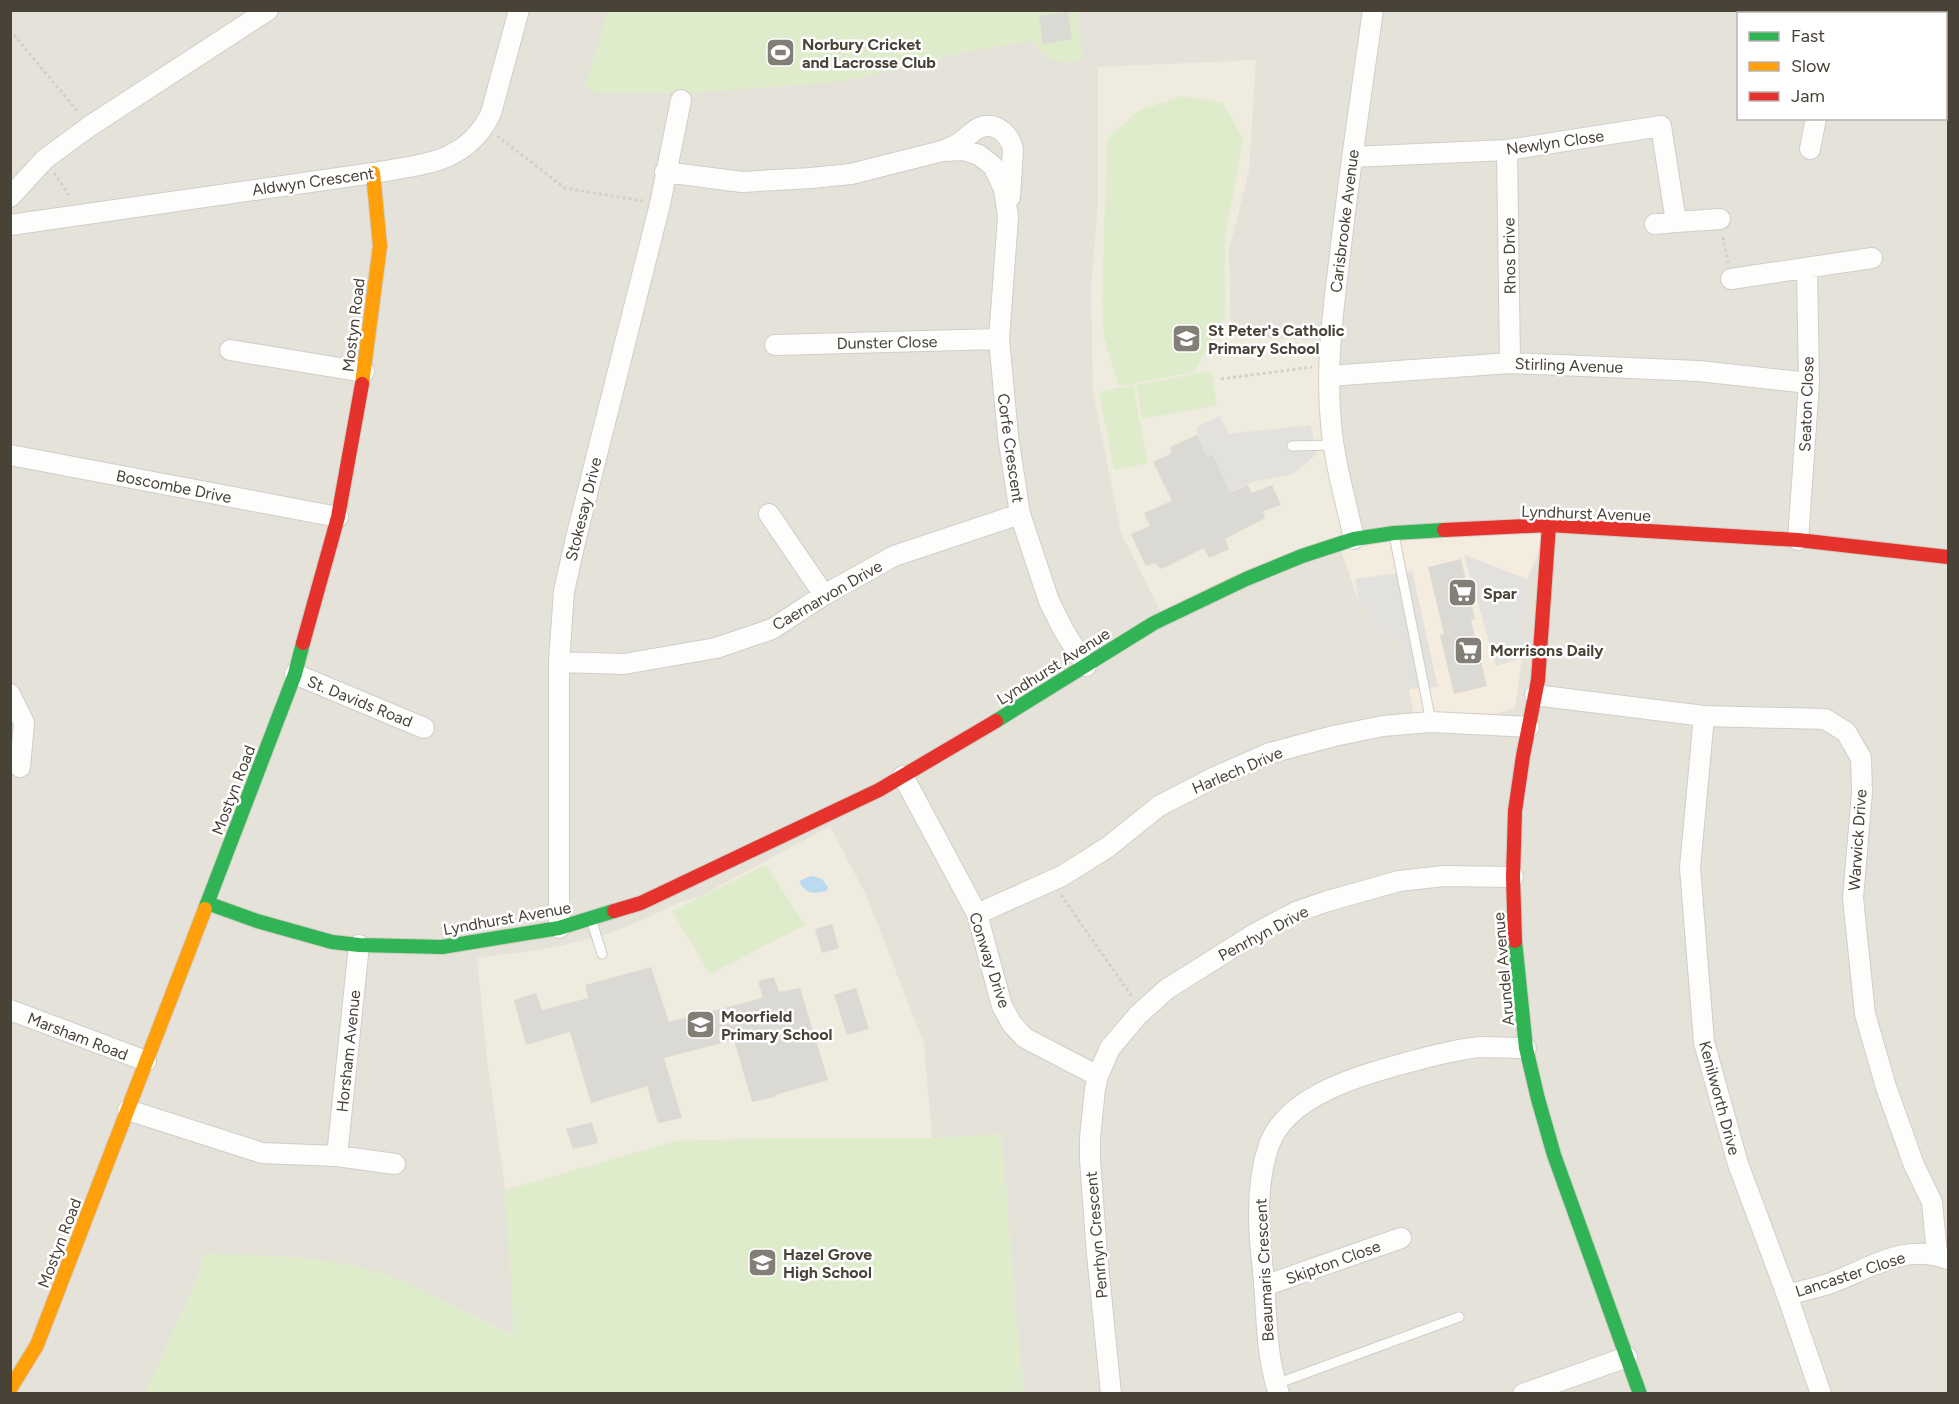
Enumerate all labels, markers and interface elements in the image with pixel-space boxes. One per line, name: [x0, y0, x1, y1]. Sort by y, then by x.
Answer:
legend: [1737, 12, 1947, 120]
text: Fast: [1791, 25, 1825, 47]
place label: Norbury Cricket and Lacrosse Club: [802, 35, 936, 72]
sports icon: Norbury Cricket and Lacrosse Club: [765, 37, 797, 69]
text: Slow: [1791, 55, 1830, 77]
text: Jam: [1791, 85, 1825, 107]
street label: Newlyn Close: [1505, 126, 1606, 159]
street label: Carisbrooke Avenue: [1326, 148, 1363, 294]
street label: Aldwyn Crescent: [251, 164, 375, 199]
street label: Rhos Drive: [1499, 217, 1520, 294]
street label: Mostyn Road: [338, 277, 369, 373]
place label: St Peter's Catholic Primary School: [1208, 321, 1345, 358]
school or university icon: St Peter's Catholic Primary School: [1171, 323, 1203, 355]
street label: Dunster Close: [836, 332, 938, 353]
street label: Stirling Avenue: [1514, 354, 1624, 377]
street label: Seaton Close: [1795, 356, 1818, 452]
street label: Corfe Crescent: [993, 392, 1028, 504]
street label: Stokesay Drive: [561, 455, 606, 563]
street label: Boscombe Drive: [115, 466, 233, 507]
street label: Lyndhurst Avenue: [1521, 502, 1651, 525]
street label: Caernarvon Drive: [769, 556, 886, 635]
supermarket icon: Spar: [1446, 577, 1478, 609]
place label: Spar: [1483, 584, 1517, 603]
street label: Lyndhurst Avenue: [993, 624, 1114, 709]
supermarket icon: Morrisons Daily: [1453, 634, 1485, 666]
place label: Morrisons Daily: [1490, 641, 1604, 660]
street label: St. Davids Road: [304, 672, 415, 731]
street label: Mostyn Road: [208, 743, 259, 838]
street label: Harlech Drive: [1189, 743, 1286, 798]
street label: Warwick Drive: [1844, 788, 1871, 892]
street label: Lyndhurst Avenue: [442, 898, 573, 939]
street label: Penrhyn Drive: [1215, 902, 1312, 965]
street label: Conway Drive: [965, 910, 1014, 1011]
street label: Arundel Avenue: [1489, 911, 1518, 1026]
street label: Horsham Avenue: [333, 989, 364, 1113]
place label: Moorfield Primary School: [721, 1007, 833, 1044]
street label: Marsham Road: [25, 1009, 131, 1064]
school or university icon: Moorfield Primary School: [684, 1009, 716, 1041]
street label: Kenilworth Drive: [1695, 1039, 1744, 1158]
street label: Penrhyn Crescent: [1081, 1170, 1112, 1299]
street label: Mostyn Road: [34, 1196, 85, 1291]
street label: Beaumaris Crescent: [1251, 1198, 1278, 1342]
street label: Skipton Close: [1283, 1236, 1383, 1288]
place label: Hazel Grove High School: [783, 1245, 872, 1282]
school or university icon: Hazel Grove High School: [746, 1247, 778, 1279]
street label: Lancaster Close: [1793, 1248, 1908, 1301]

